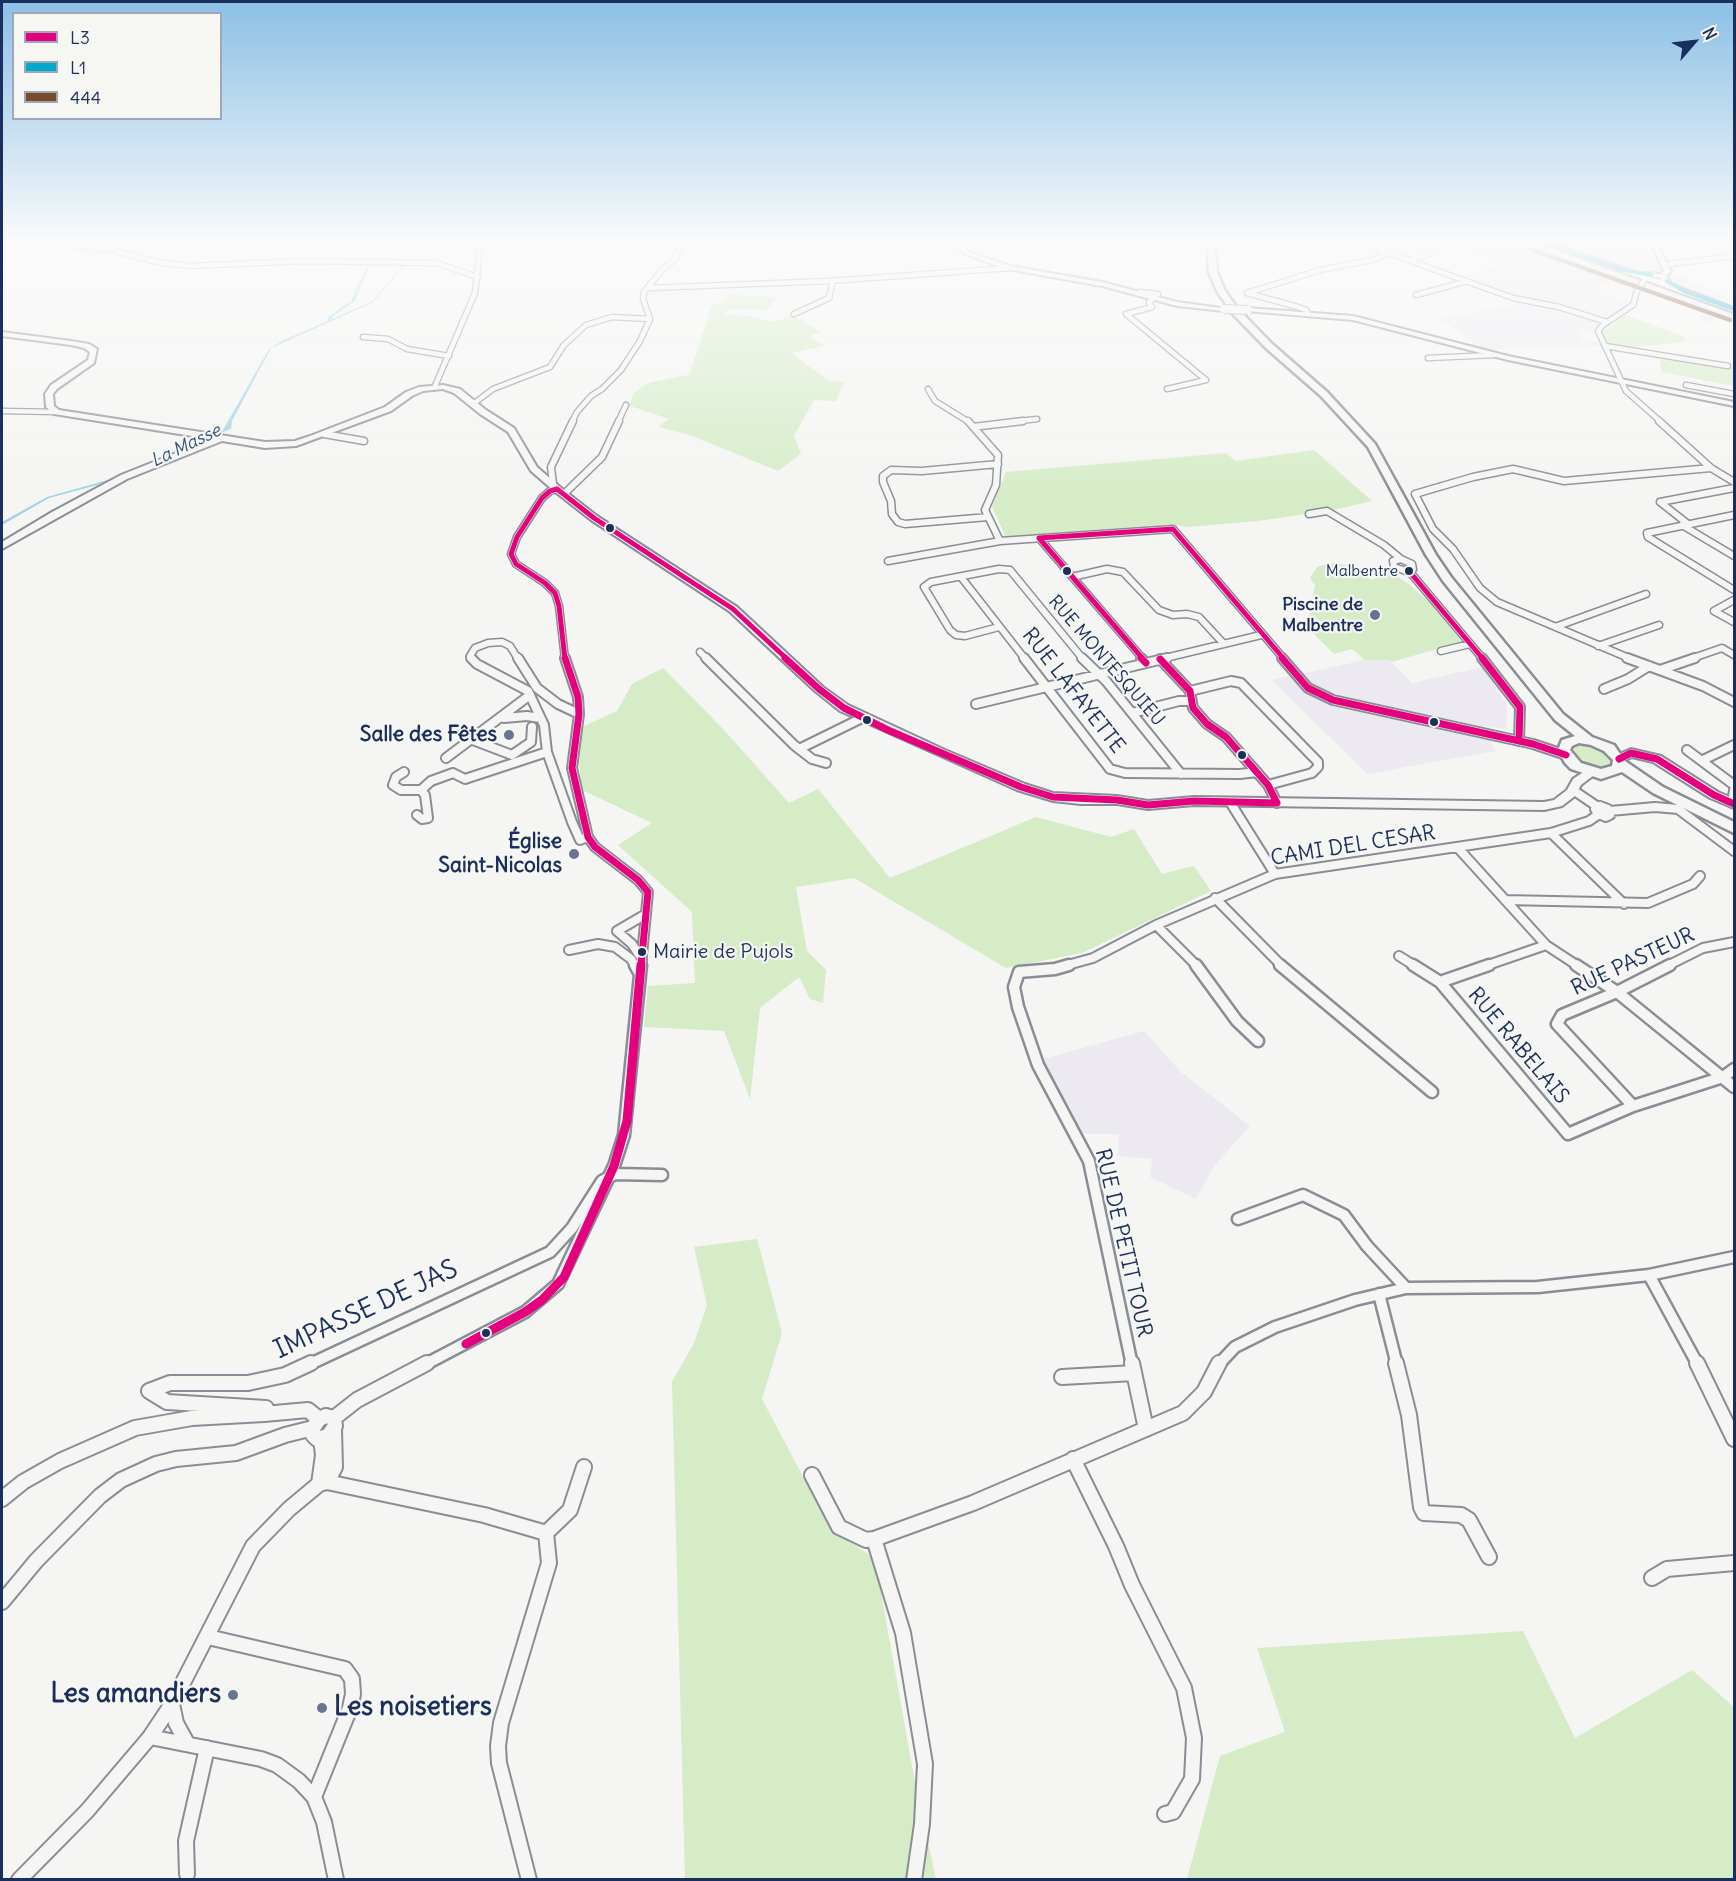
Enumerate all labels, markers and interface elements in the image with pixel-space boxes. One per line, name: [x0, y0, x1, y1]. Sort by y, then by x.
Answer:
legend: [12, 12, 222, 120]
north arrow: [1664, 12, 1724, 72]
text: N: [1698, 24, 1721, 43]
text: L3: [70, 26, 90, 49]
text: L1: [70, 56, 86, 79]
text: 444: [70, 86, 101, 109]
water label: La Masse: [148, 420, 224, 472]
unlabelled marker: [604, 522, 616, 534]
place label: Malbentre: [1326, 561, 1398, 581]
unlabelled marker: [1061, 565, 1073, 577]
marker: Malbentre: [1403, 565, 1415, 577]
street label: RUE MONTESQUIEU: [1043, 591, 1169, 731]
place label: Piscine de Malbentre: [1282, 594, 1363, 636]
marker: Piscine de Malbentre: [1368, 608, 1382, 622]
street label: RUE LAFAYETTE: [1016, 623, 1130, 759]
unlabelled marker: [861, 714, 873, 726]
unlabelled marker: [1428, 716, 1440, 728]
place label: Salle des Fêtes: [360, 722, 497, 748]
marker: Salle des Fêtes: [502, 728, 516, 742]
unlabelled marker: [1236, 749, 1248, 761]
street label: CAMI DEL CESAR: [1269, 821, 1437, 871]
place label: Église Saint-Nicolas: [438, 829, 562, 879]
marker: Église Saint-Nicolas: [567, 847, 581, 861]
street label: RUE PASTEUR: [1567, 922, 1699, 1002]
place label: Mairie de Pujols: [653, 940, 793, 964]
marker: Mairie de Pujols: [636, 946, 648, 958]
street label: RUE RABELAIS: [1462, 983, 1574, 1109]
street label: RUE DE PETIT TOUR: [1089, 1146, 1157, 1340]
street label: IMPASSE DE JAS: [269, 1254, 463, 1366]
unlabelled marker: [480, 1327, 492, 1339]
place label: Les amandiers: [51, 1679, 221, 1711]
marker: Les amandiers: [226, 1688, 240, 1702]
place label: Les noisetiers: [334, 1692, 492, 1724]
marker: Les noisetiers: [315, 1701, 329, 1715]

